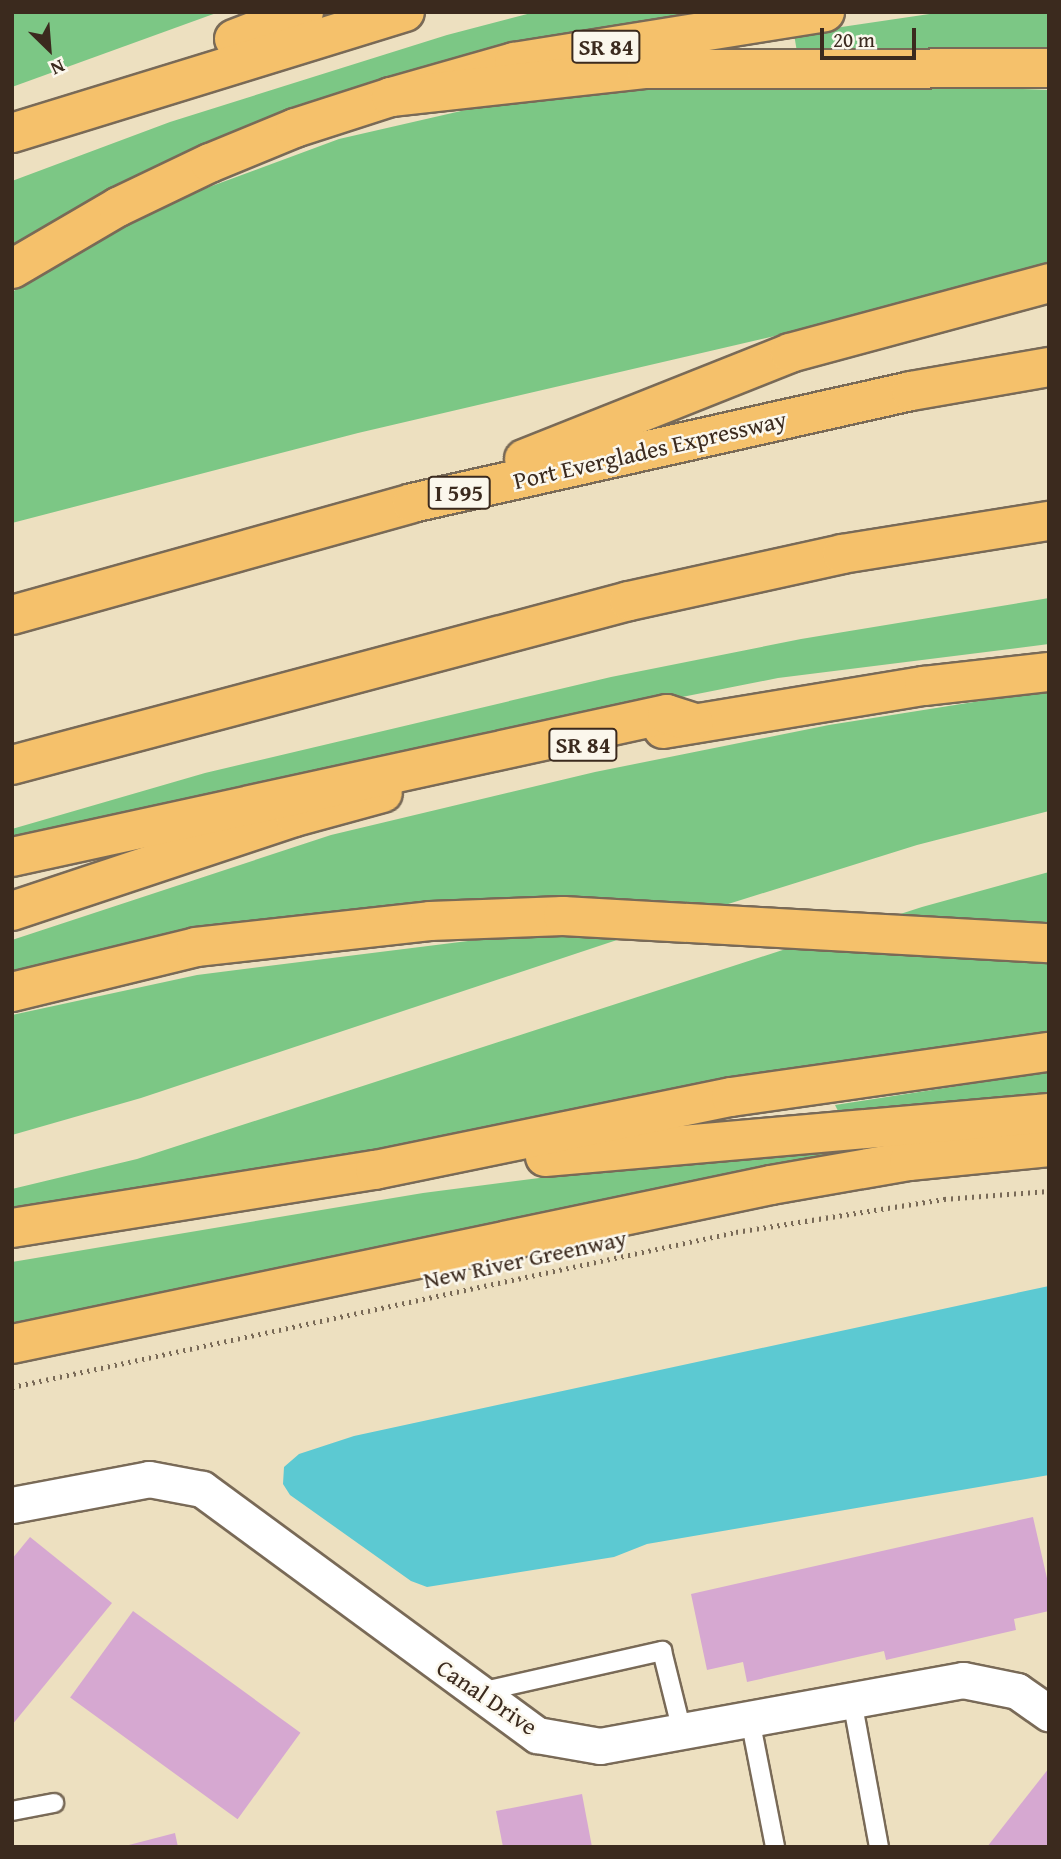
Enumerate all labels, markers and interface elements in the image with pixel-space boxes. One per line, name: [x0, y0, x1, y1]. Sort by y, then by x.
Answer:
north arrow: [14, 14, 84, 84]
scale bar: [823, 14, 919, 58]
text: 20 m: [833, 24, 875, 55]
road number: SR 84: [571, 28, 641, 66]
text: N: [46, 53, 70, 83]
street label: Port Everglades Expressway: [511, 405, 789, 495]
road number: I 595: [428, 474, 490, 512]
road number: SR 84: [548, 726, 618, 764]
street label: New River Greenway: [421, 1223, 629, 1295]
street label: Canal Drive: [431, 1653, 543, 1741]

